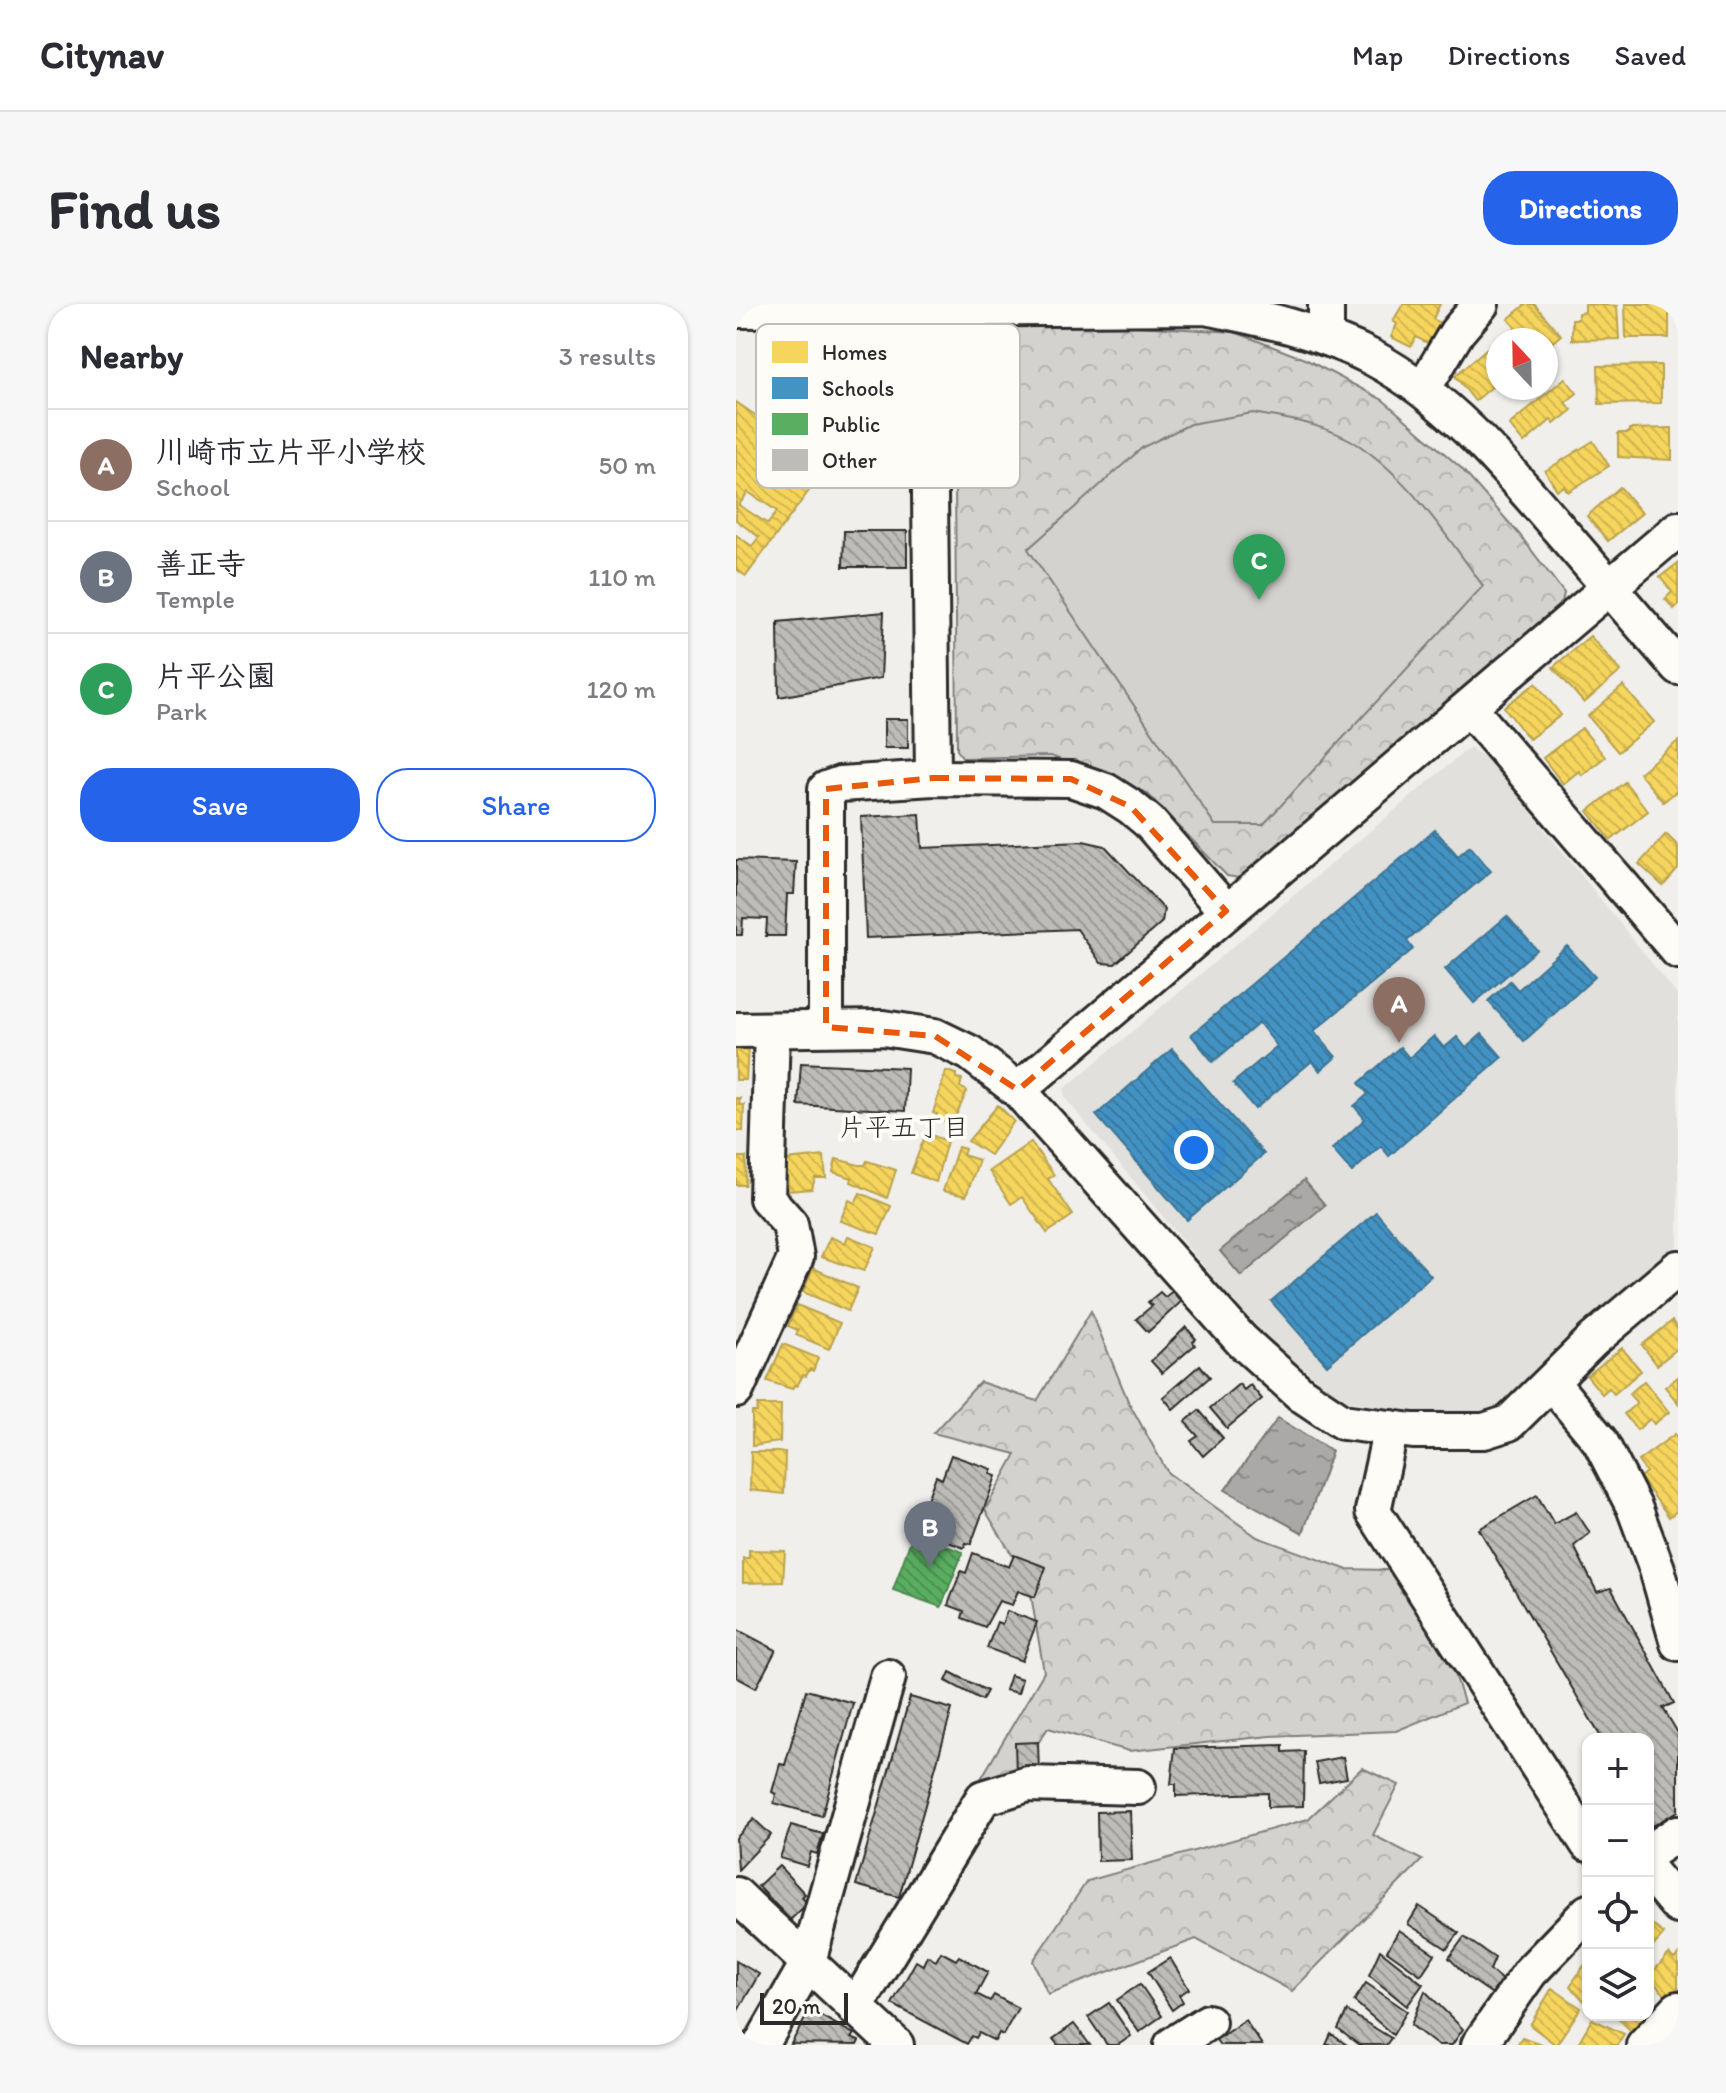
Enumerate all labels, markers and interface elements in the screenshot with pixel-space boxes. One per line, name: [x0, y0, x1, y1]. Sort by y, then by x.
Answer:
text: Citynav: [40, 32, 164, 78]
text: Map: [1352, 38, 1403, 72]
text: Directions: [1447, 38, 1571, 72]
text: Saved: [1615, 38, 1686, 72]
button: Directions: [1483, 171, 1678, 245]
text: Find us: [48, 175, 221, 242]
legend: [756, 324, 1020, 488]
north arrow: [1486, 328, 1558, 400]
text: Nearby: [80, 336, 183, 377]
text: Homes: [822, 339, 887, 366]
text: 3 results: [559, 340, 656, 372]
text: Schools: [822, 375, 894, 402]
text: Public: [822, 411, 880, 438]
text: 川崎市立片平小学校: [156, 433, 426, 470]
text: Other: [822, 447, 877, 474]
text: A: [98, 449, 114, 481]
text: 50 m: [599, 449, 656, 481]
text: School: [156, 471, 230, 503]
pin: C: [1233, 534, 1285, 600]
text: 善正寺: [156, 545, 246, 582]
text: B: [98, 561, 114, 593]
text: 110 m: [588, 561, 656, 593]
text: Temple: [156, 583, 235, 615]
text: 片平公園: [156, 657, 276, 694]
text: C: [98, 673, 114, 705]
text: 120 m: [587, 673, 656, 705]
text: Park: [156, 695, 207, 727]
button: Save: [80, 768, 360, 842]
button: Share: [376, 768, 656, 842]
pin: A: [1373, 977, 1425, 1043]
district label: 片平五丁目: [839, 1111, 969, 1143]
your location: [1174, 1130, 1214, 1170]
pin: B: [904, 1501, 956, 1567]
map controls: [1582, 1733, 1654, 2021]
button: +: [1582, 1733, 1654, 1805]
button: −: [1582, 1805, 1654, 1877]
button: locate: [1582, 1877, 1654, 1949]
button: layers: [1582, 1949, 1654, 2021]
scale bar: [760, 1989, 848, 2025]
text: 20 m: [772, 1993, 821, 2020]

